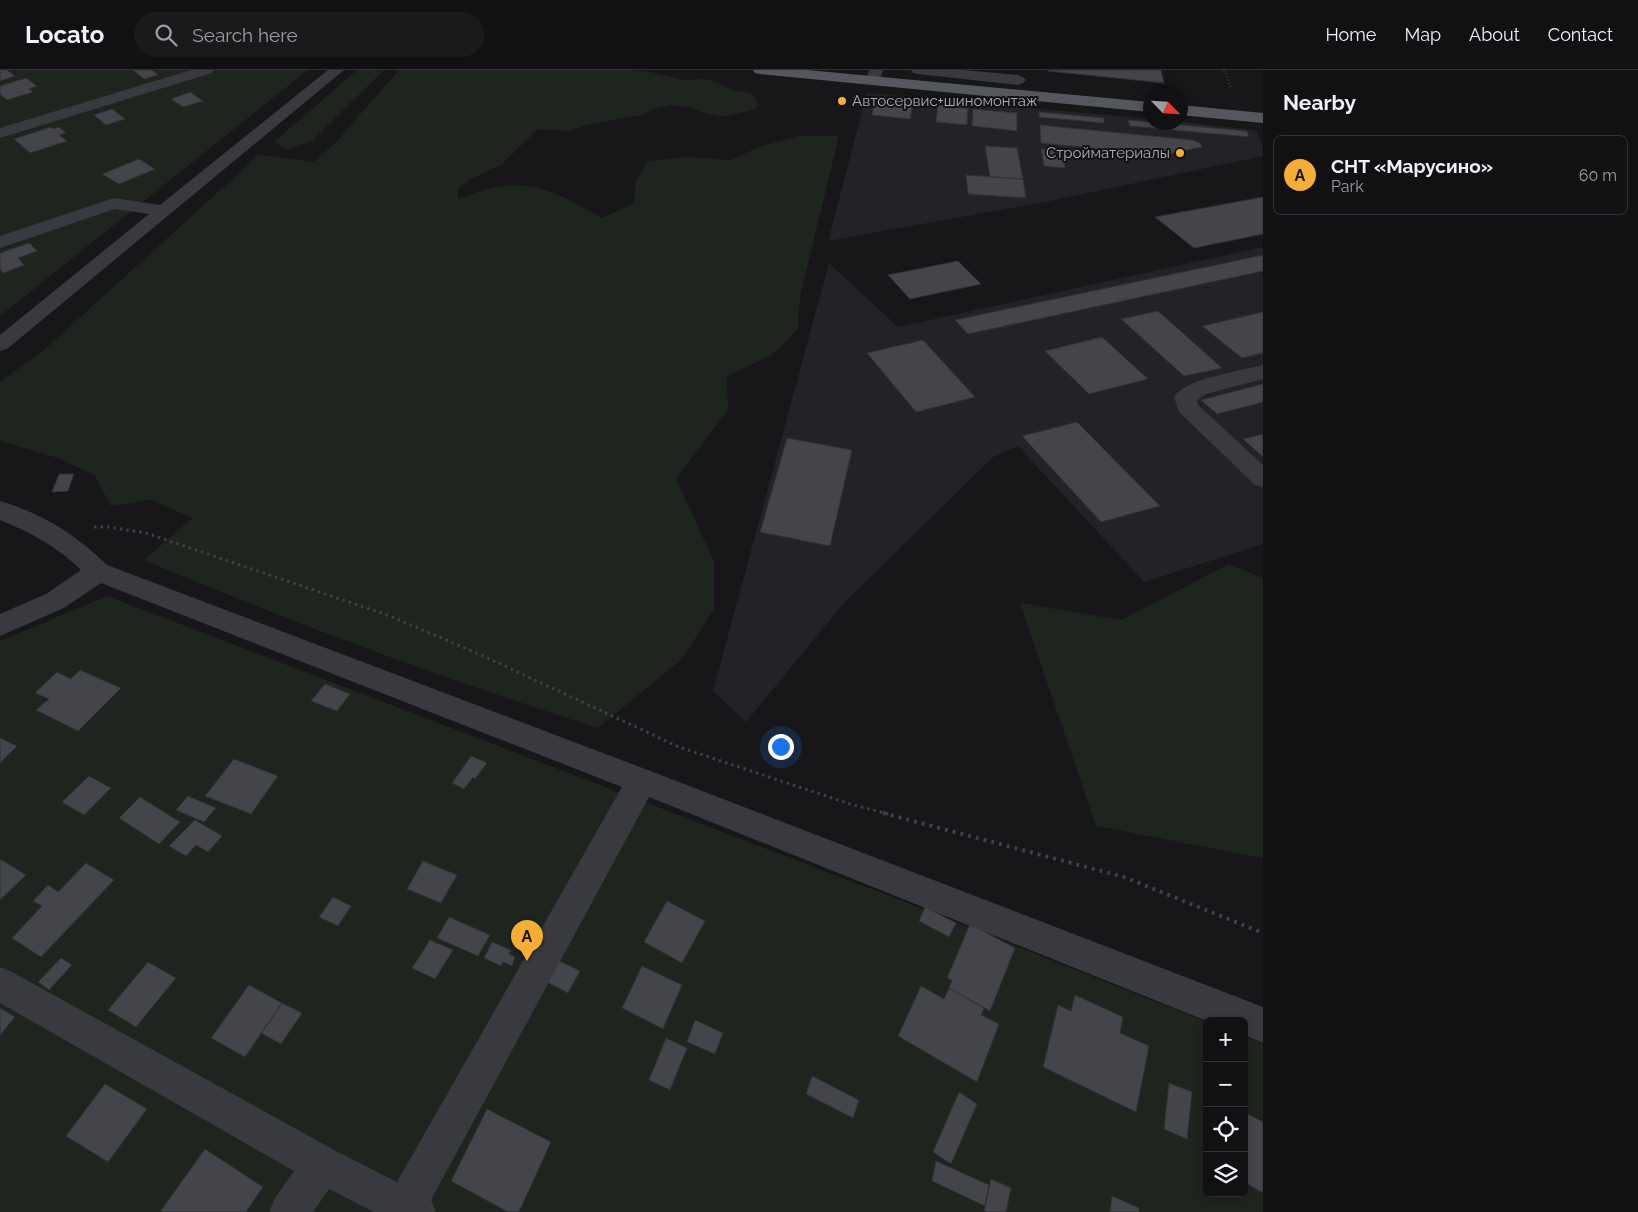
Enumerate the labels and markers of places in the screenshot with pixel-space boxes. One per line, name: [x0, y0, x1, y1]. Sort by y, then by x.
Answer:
place label: Автосервис+шиномонтаж: [852, 92, 1038, 110]
marker: Автосервис+шиномонтаж: [836, 95, 848, 107]
place label: Стройматериалы: [1046, 144, 1170, 162]
marker: Стройматериалы: [1174, 147, 1186, 159]
pin: A: [511, 920, 543, 961]

